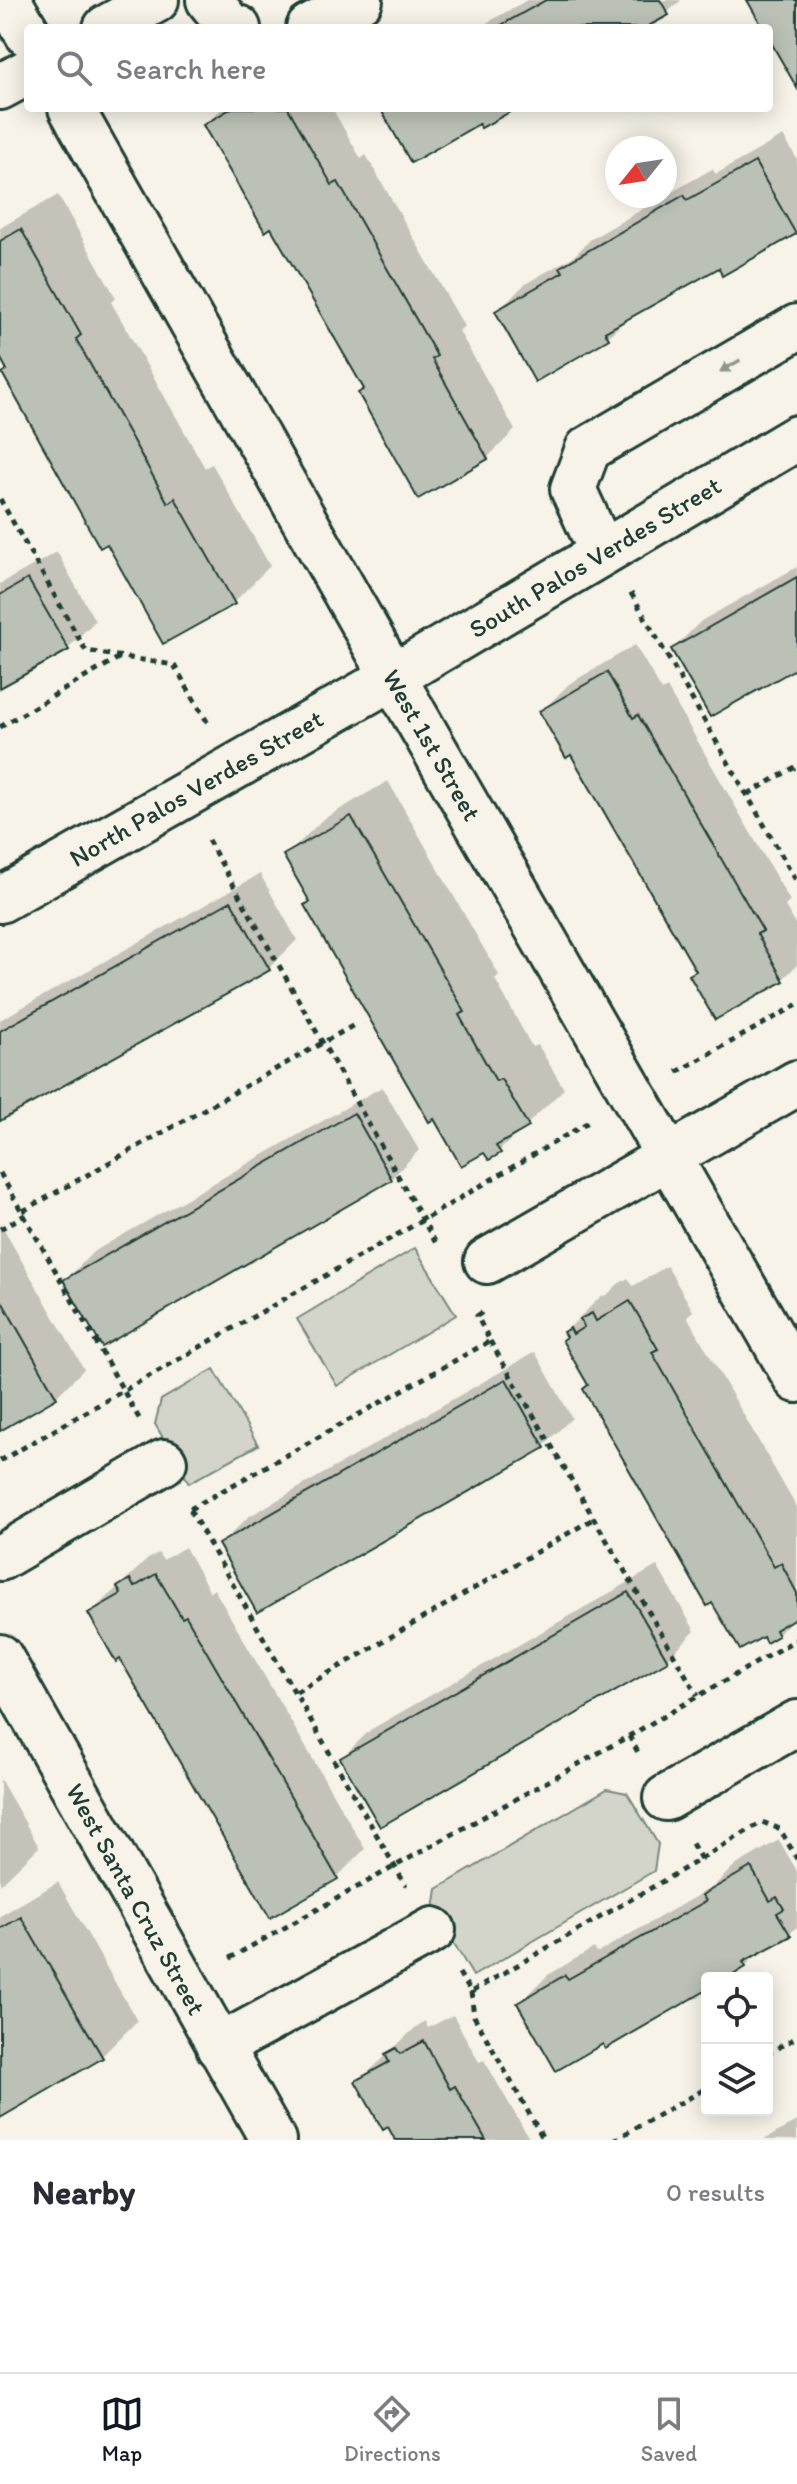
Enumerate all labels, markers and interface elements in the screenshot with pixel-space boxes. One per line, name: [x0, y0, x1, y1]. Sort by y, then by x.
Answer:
search box: [24, 24, 773, 112]
icon: search: [52, 46, 96, 90]
text: Search here: [116, 50, 266, 87]
north arrow: [605, 136, 677, 208]
one-way arrow: [718, 359, 741, 373]
street label: South Palos Verdes Street: [463, 469, 727, 645]
street label: West 1st Street: [376, 664, 488, 827]
street label: North Palos Verdes Street: [63, 702, 329, 874]
street label: West Santa Cruz Street: [59, 1778, 213, 2021]
map controls: [701, 1972, 773, 2116]
button: locate: [701, 1972, 773, 2044]
button: layers: [701, 2044, 773, 2116]
text: Nearby: [32, 2172, 135, 2213]
text: 0 results: [666, 2176, 765, 2208]
tab: Map: [100, 2392, 144, 2467]
tab: Directions: [344, 2392, 441, 2467]
tab: Saved: [641, 2392, 697, 2467]

